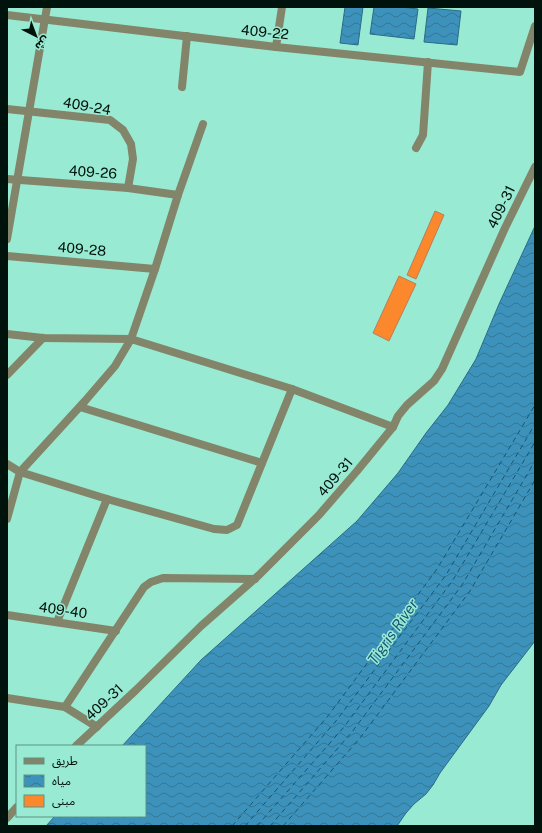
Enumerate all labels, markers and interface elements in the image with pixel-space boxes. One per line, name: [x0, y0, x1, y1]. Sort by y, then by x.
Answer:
north arrow: [16, 16, 56, 56]
street label: 409-22: [240, 22, 290, 42]
text: ش: [32, 33, 52, 53]
street label: 409-24: [62, 94, 112, 118]
street label: 409-26: [68, 162, 118, 182]
street label: 409-31: [484, 183, 518, 231]
street label: 409-28: [57, 239, 107, 259]
street label: 409-31: [314, 454, 356, 500]
water label: Tigris River: [364, 596, 421, 668]
street label: 409-40: [38, 599, 88, 621]
street label: 409-31: [82, 681, 126, 723]
legend: [16, 745, 146, 817]
text: طريق: [52, 754, 78, 769]
text: مياه: [52, 774, 71, 788]
text: مبنى: [52, 794, 75, 808]

